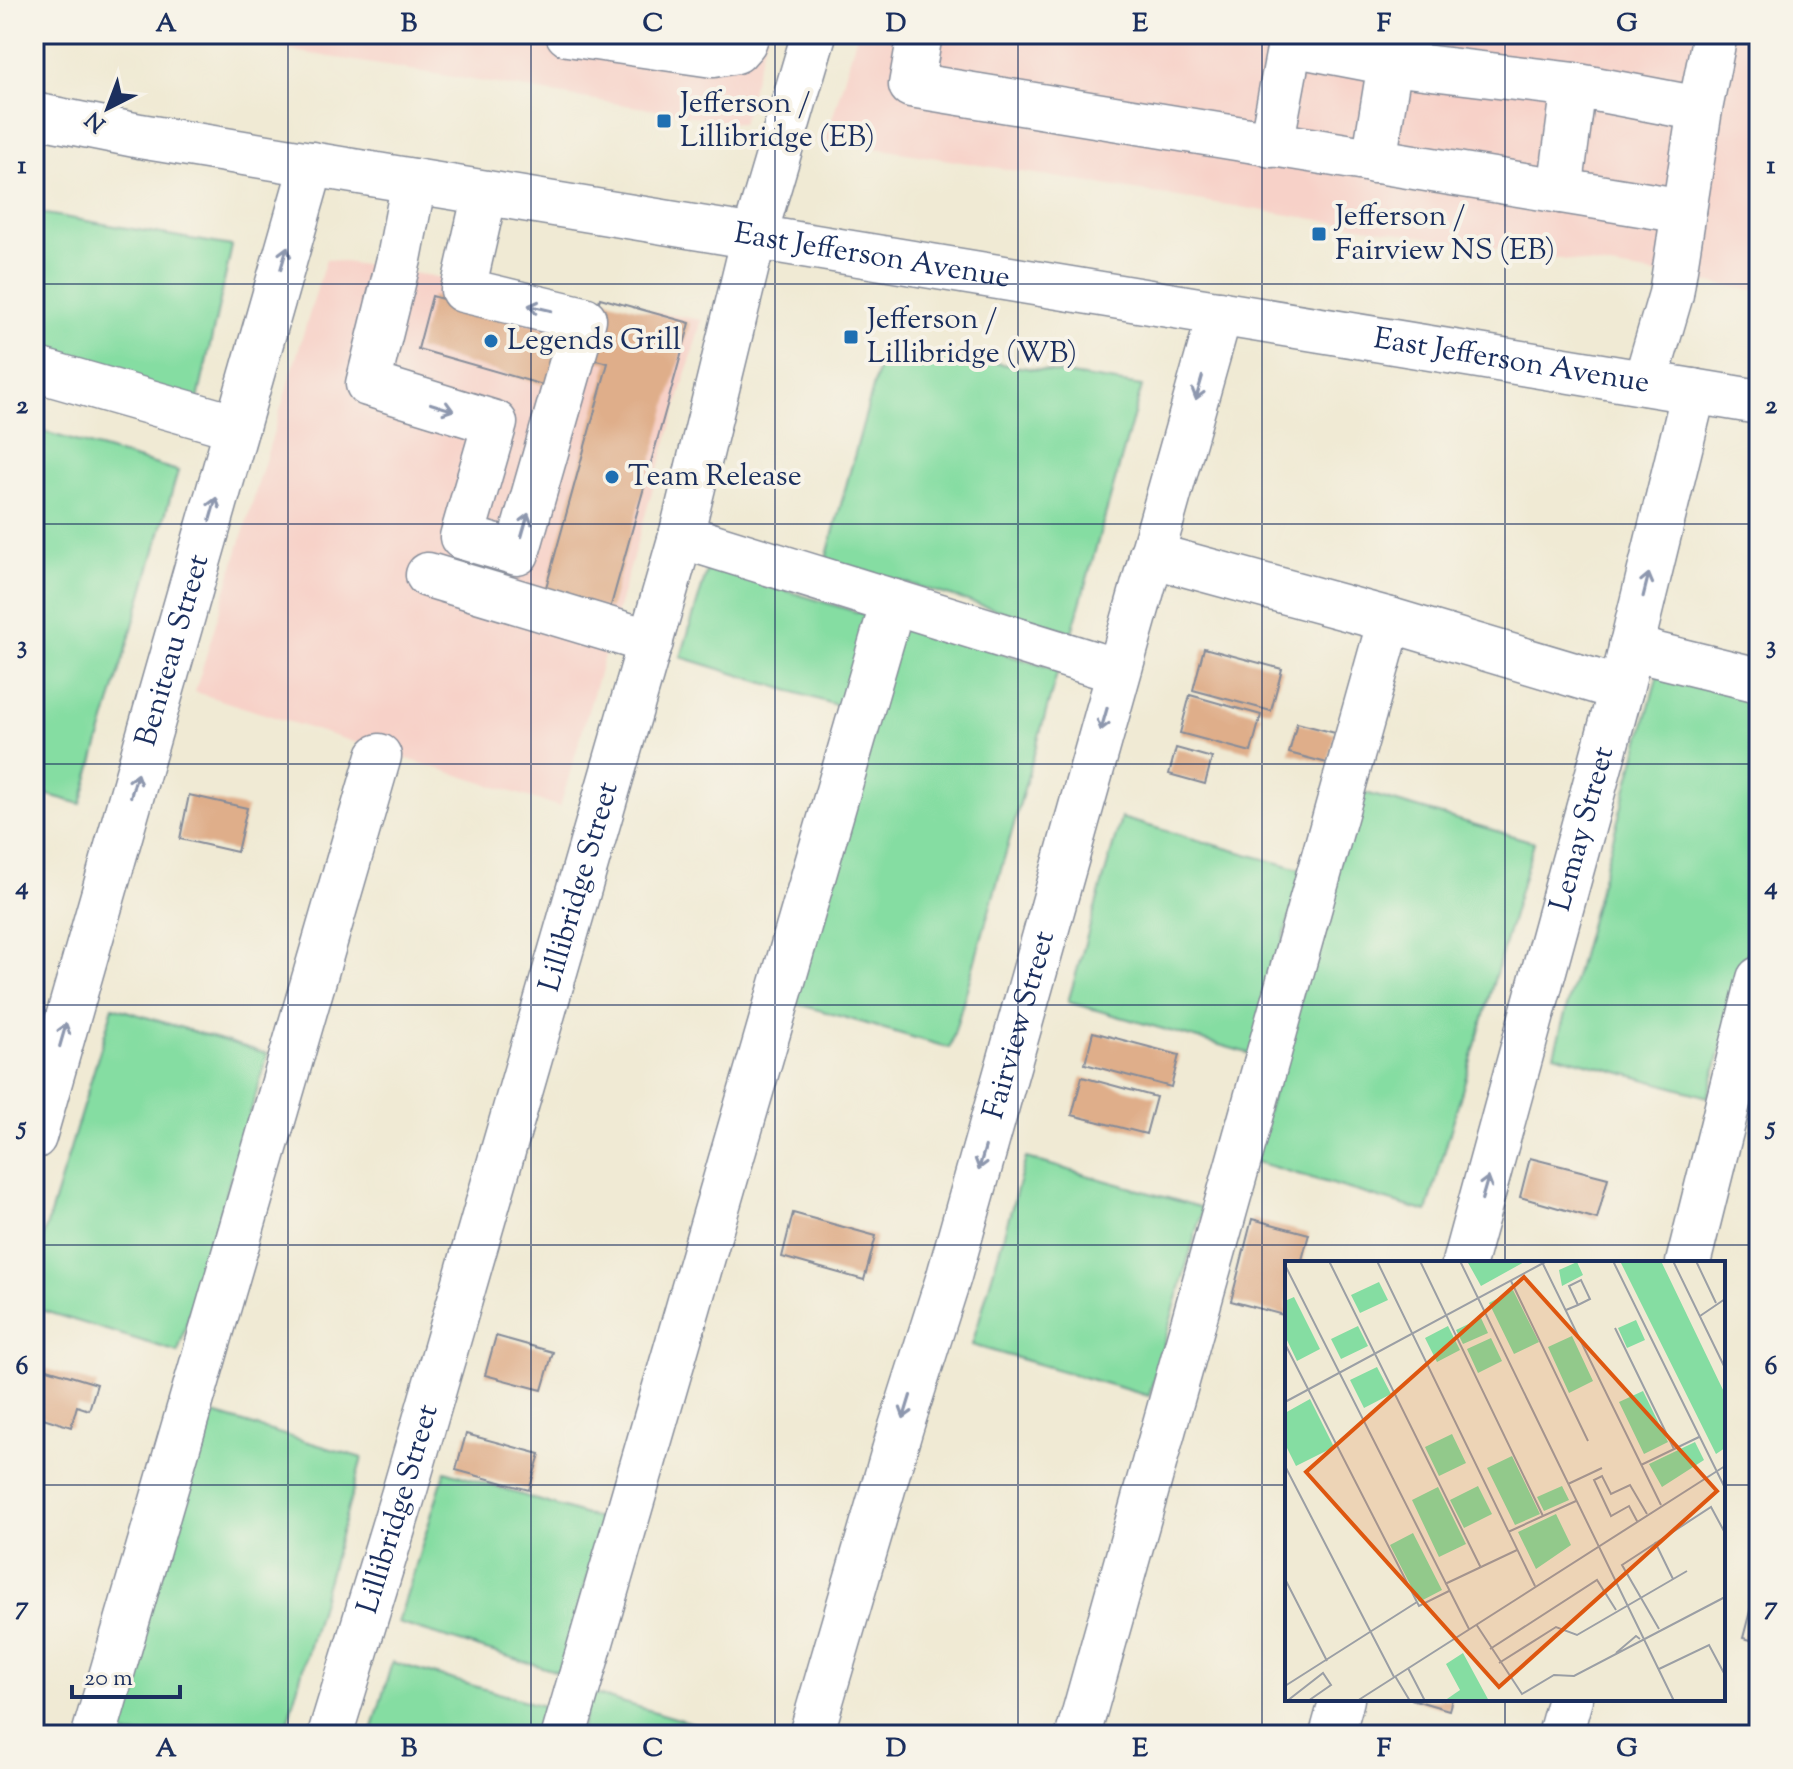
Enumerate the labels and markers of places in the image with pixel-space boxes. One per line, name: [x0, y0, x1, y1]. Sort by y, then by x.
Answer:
place label: Jefferson / Lillibridge (EB): [678, 83, 875, 160]
marker: Jefferson / Lillibridge (EB): [655, 112, 673, 130]
place label: Jefferson / Fairview NS (EB): [1333, 196, 1555, 273]
marker: Jefferson / Fairview NS (EB): [1310, 225, 1328, 243]
place label: Jefferson / Lillibridge (WB): [865, 299, 1077, 376]
place label: Legends Grill: [507, 320, 681, 363]
marker: Jefferson / Lillibridge (WB): [842, 328, 860, 346]
marker: Legends Grill: [482, 332, 500, 350]
place label: Team Release: [628, 456, 802, 499]
marker: Team Release: [603, 468, 621, 486]

